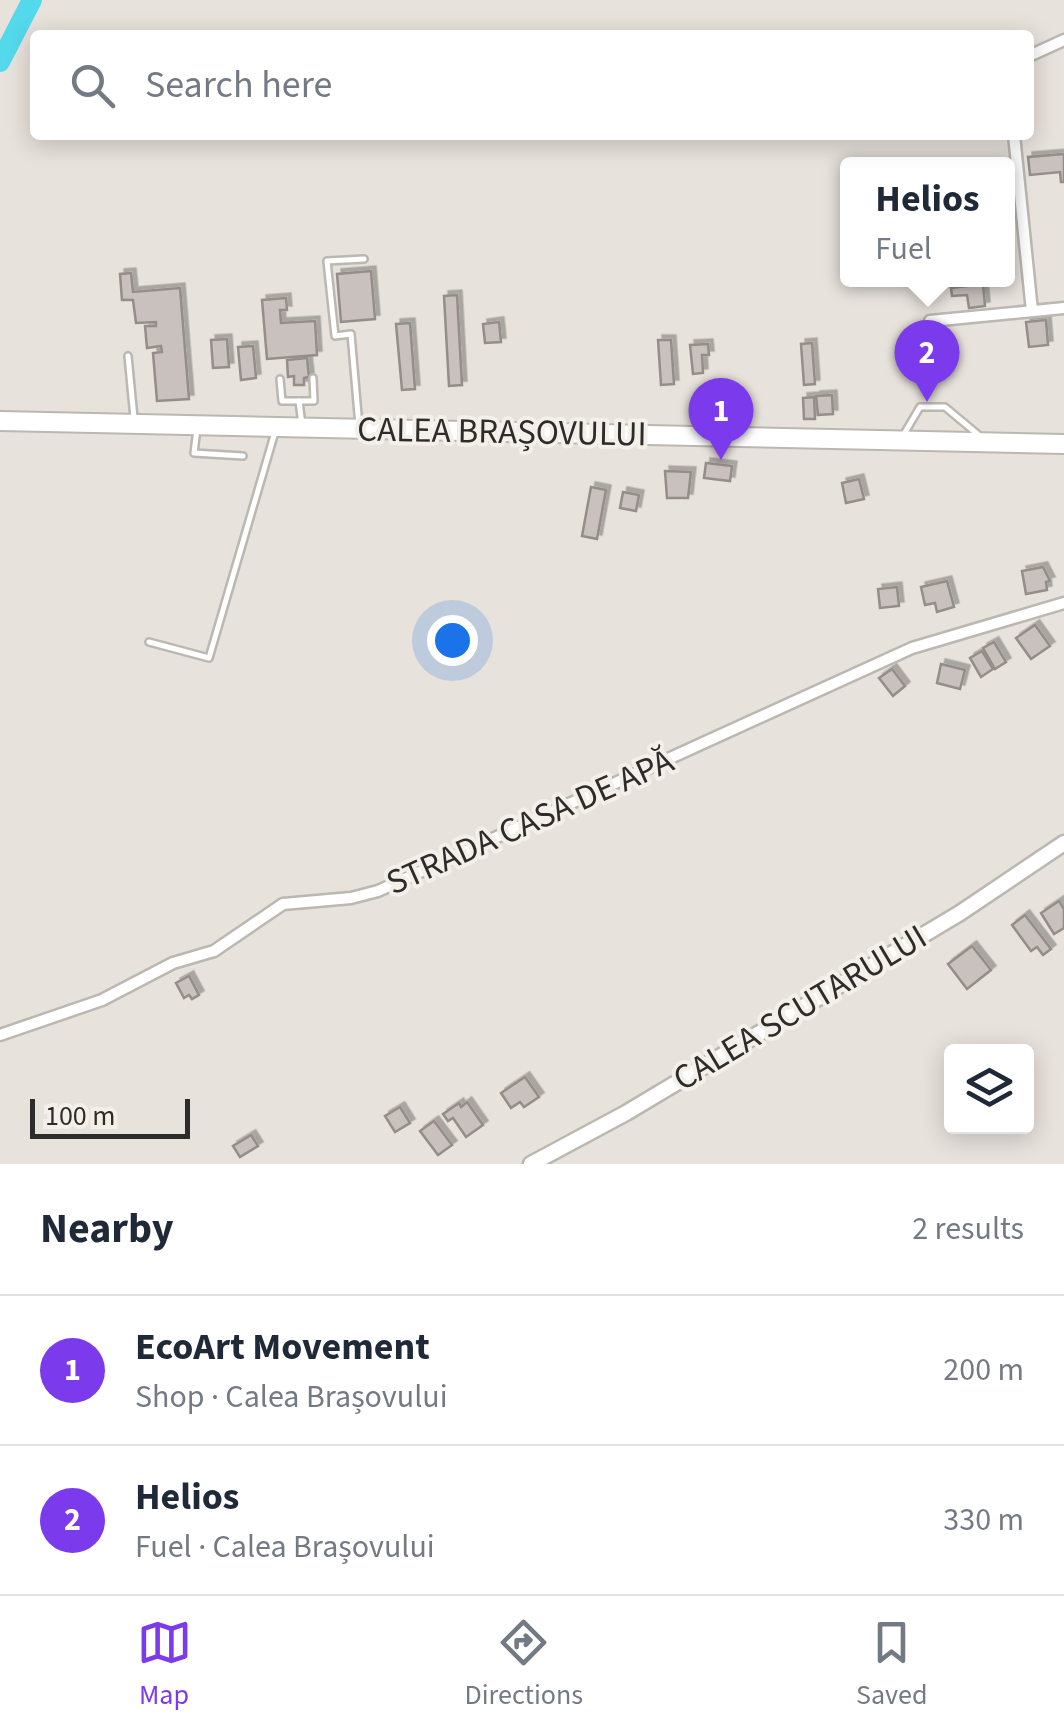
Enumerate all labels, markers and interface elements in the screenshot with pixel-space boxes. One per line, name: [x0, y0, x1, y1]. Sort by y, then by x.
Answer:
search box: [30, 30, 1034, 140]
icon: search: [65, 58, 120, 113]
text: Search here: [145, 58, 332, 112]
popup: [840, 157, 1015, 287]
text: Helios: [875, 172, 980, 226]
text: Fuel: [875, 226, 932, 272]
pin: 2: [894, 320, 960, 402]
pin: 1: [688, 378, 754, 460]
street label: CALEA BRAȘOVULUI: [357, 404, 647, 460]
your location: [427, 615, 478, 666]
street label: STRADA CASA DE APĂ: [378, 736, 682, 908]
street label: CALEA SCUTARULUI: [664, 912, 936, 1104]
map controls: [944, 1044, 1034, 1134]
button: layers: [944, 1044, 1034, 1134]
scale bar: [30, 1094, 190, 1138]
text: 100 m: [45, 1096, 116, 1136]
text: Nearby: [40, 1199, 174, 1259]
text: 2 results: [912, 1206, 1024, 1252]
text: EcoArt Movement: [135, 1320, 430, 1374]
text: 1: [64, 1347, 81, 1393]
text: 200 m: [943, 1347, 1024, 1393]
text: Shop · Calea Brașovului: [135, 1374, 448, 1420]
text: Helios: [135, 1470, 239, 1524]
text: 2: [64, 1497, 81, 1543]
text: 330 m: [943, 1497, 1024, 1543]
text: Fuel · Calea Brașovului: [135, 1524, 435, 1570]
tab: Map: [137, 1615, 192, 1715]
tab: Directions: [465, 1615, 583, 1715]
tab: Saved: [856, 1615, 927, 1715]

